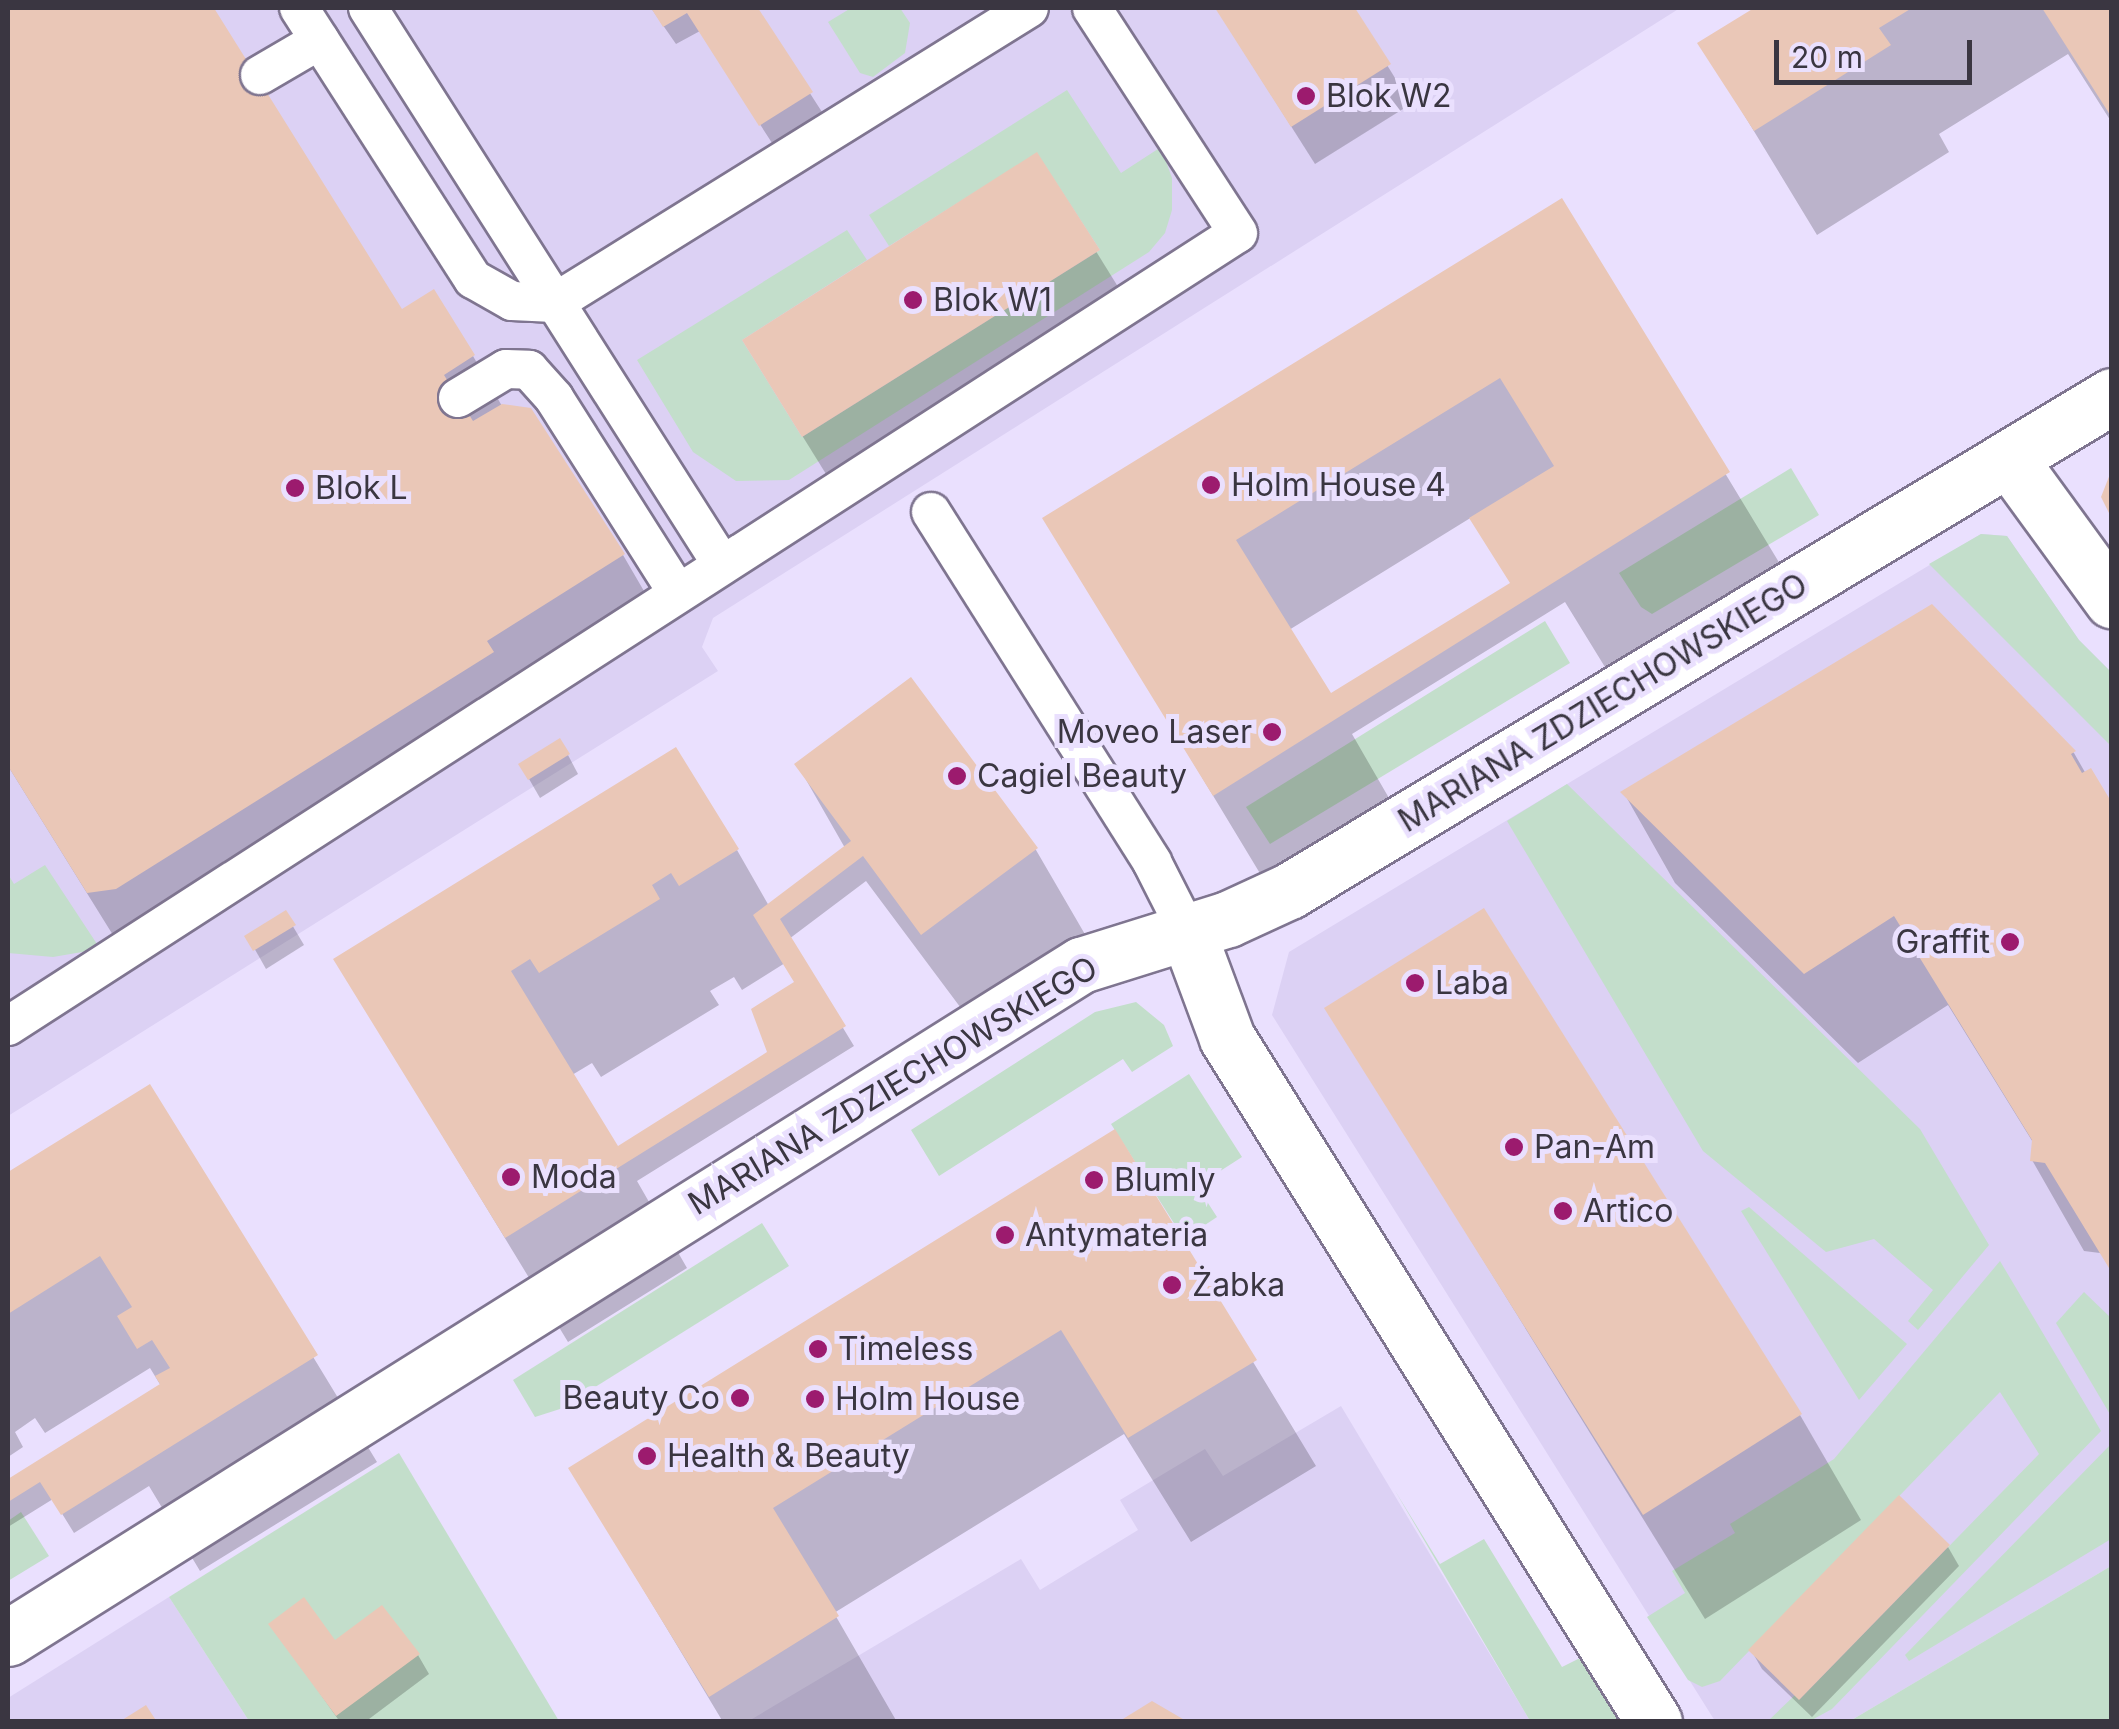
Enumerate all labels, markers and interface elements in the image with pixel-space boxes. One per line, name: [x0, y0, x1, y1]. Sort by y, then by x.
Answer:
scale bar: [1779, 20, 1976, 82]
text: 20 m: [1791, 39, 1863, 75]
place label: Blok W2: [1326, 77, 1451, 115]
marker: Blok W2: [1295, 85, 1317, 107]
place label: Blok W1: [933, 281, 1052, 319]
marker: Blok W1: [902, 289, 924, 311]
place label: Holm House 4: [1231, 466, 1446, 504]
place label: Blok L: [315, 469, 408, 507]
marker: Holm House 4: [1200, 474, 1222, 496]
marker: Blok L: [284, 477, 306, 499]
street label: MARIANA ZDZIECHOWSKIEGO: [1392, 566, 1814, 840]
place label: Moveo Laser: [1057, 713, 1252, 751]
marker: Moveo Laser: [1261, 721, 1283, 743]
place label: Cagiel Beauty: [977, 757, 1187, 795]
marker: Cagiel Beauty: [946, 765, 968, 787]
place label: Graffit: [1895, 923, 1990, 961]
marker: Graffit: [1999, 931, 2021, 953]
street label: MARIANA ZDZIECHOWSKIEGO: [682, 949, 1104, 1223]
place label: Laba: [1435, 964, 1509, 1002]
marker: Laba: [1404, 972, 1426, 994]
place label: Pan-Am: [1534, 1128, 1655, 1166]
marker: Pan-Am: [1503, 1136, 1525, 1158]
place label: Moda: [531, 1158, 617, 1196]
place label: Blumly: [1114, 1161, 1216, 1199]
marker: Moda: [500, 1166, 522, 1188]
marker: Blumly: [1083, 1169, 1105, 1191]
place label: Artico: [1583, 1192, 1673, 1230]
marker: Artico: [1552, 1200, 1574, 1222]
place label: Antymateria: [1025, 1216, 1208, 1254]
marker: Antymateria: [994, 1224, 1016, 1246]
place label: Żabka: [1192, 1266, 1285, 1304]
marker: Żabka: [1161, 1274, 1183, 1296]
place label: Timeless: [838, 1330, 973, 1368]
marker: Timeless: [807, 1338, 829, 1360]
place label: Beauty Co: [563, 1379, 720, 1417]
place label: Holm House: [835, 1380, 1020, 1418]
marker: Beauty Co: [729, 1387, 751, 1409]
marker: Holm House: [804, 1388, 826, 1410]
place label: Health & Beauty: [667, 1437, 910, 1475]
marker: Health & Beauty: [636, 1445, 658, 1467]

